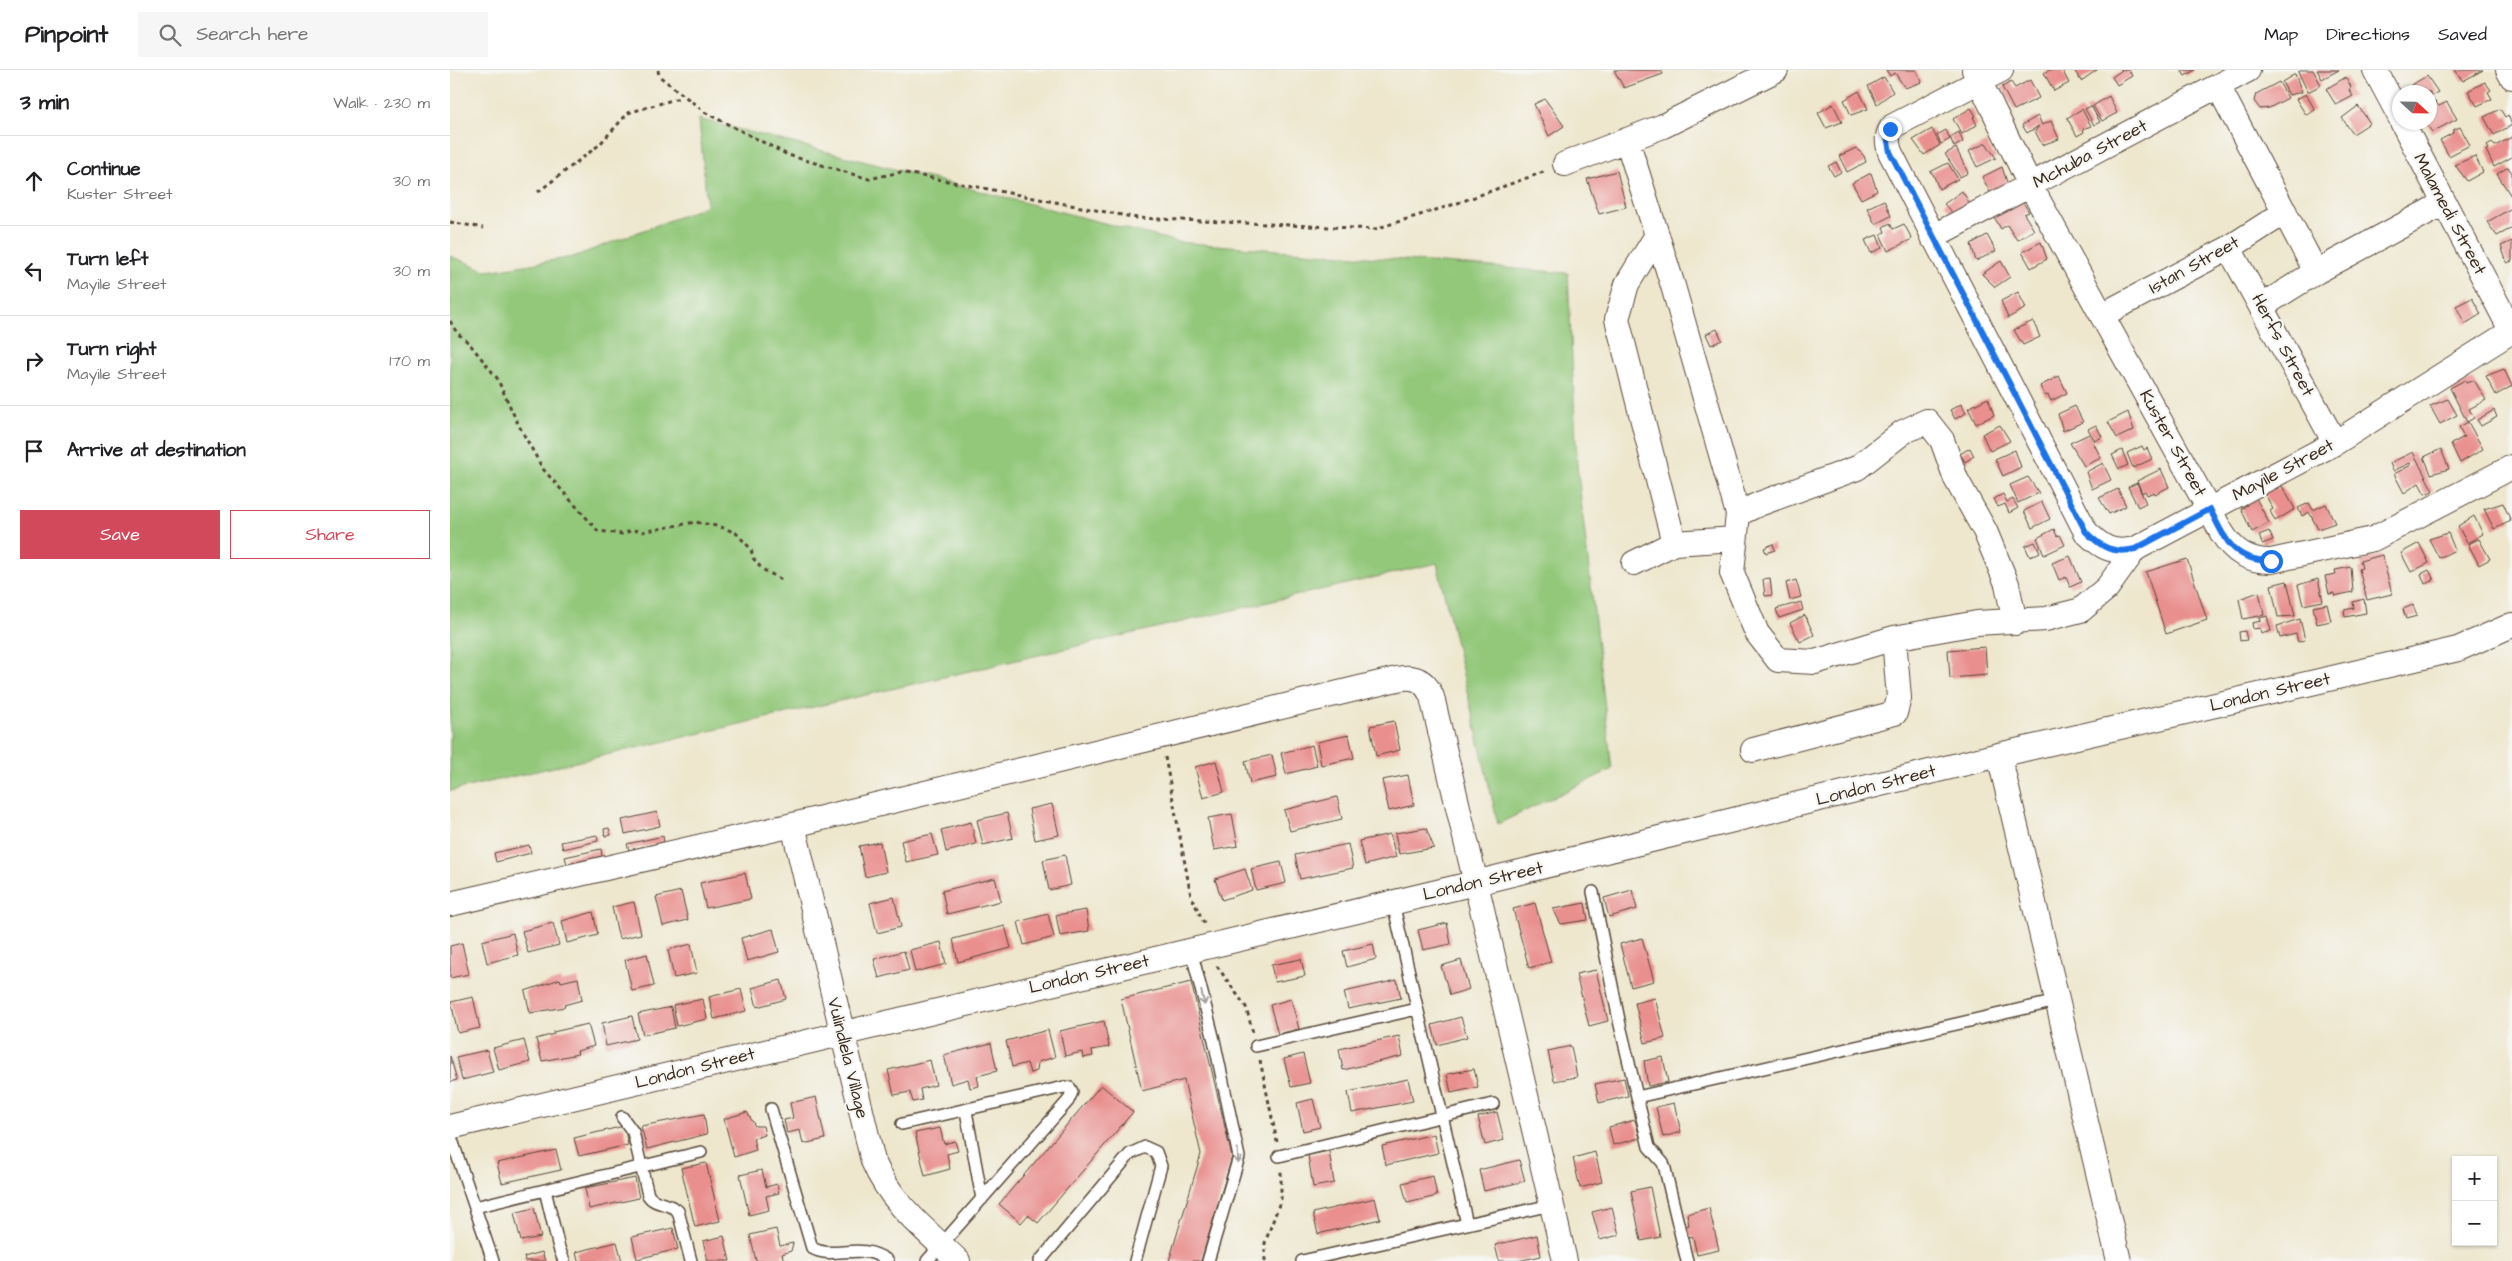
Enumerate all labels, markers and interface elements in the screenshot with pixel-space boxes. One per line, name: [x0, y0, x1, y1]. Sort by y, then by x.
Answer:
search box: [138, 12, 488, 57]
text: Pinpoint: [25, 18, 108, 52]
icon: search: [156, 21, 184, 49]
text: Search here: [196, 21, 308, 48]
text: Map: [2264, 22, 2298, 47]
text: Directions: [2326, 22, 2410, 47]
text: Saved: [2438, 22, 2487, 47]
north arrow: [2392, 85, 2437, 130]
text: 3 min: [20, 88, 69, 117]
text: Walk · 230 m: [333, 92, 430, 114]
street label: Mchuba Street: [2028, 113, 2152, 195]
route end: [1879, 118, 1902, 141]
street label: Malamedi Street: [2407, 149, 2493, 280]
text: Continue: [67, 156, 141, 183]
icon: ahead: [20, 167, 48, 195]
text: 30 m: [393, 170, 430, 192]
text: Kuster Street: [67, 183, 173, 205]
street label: Istan Street: [2144, 229, 2244, 300]
text: Turn left: [67, 246, 148, 273]
icon: left: [20, 257, 48, 285]
text: 30 m: [393, 260, 430, 282]
text: Mayile Street: [67, 273, 167, 295]
street label: Herfs Street: [2245, 289, 2321, 401]
text: Turn right: [67, 336, 156, 363]
icon: right: [20, 347, 48, 375]
text: 170 m: [389, 350, 430, 372]
text: Mayile Street: [67, 363, 167, 385]
street label: Kuster Street: [2133, 385, 2213, 502]
street label: Mayile Street: [2228, 432, 2339, 508]
icon: arrive: [20, 437, 48, 465]
text: Arrive at destination: [67, 437, 246, 464]
button: Save: [20, 510, 220, 559]
button: Share: [230, 510, 430, 559]
route start: [2260, 550, 2283, 573]
street label: London Street: [2207, 666, 2333, 718]
street label: London Street: [1813, 758, 1939, 812]
street label: London Street: [1420, 855, 1546, 907]
street label: London Street: [1026, 948, 1152, 1000]
one-way arrow: [1199, 989, 1208, 1005]
street label: Vulindlela Village: [820, 995, 875, 1122]
street label: London Street: [632, 1041, 758, 1095]
one-way arrow: [1233, 1148, 1242, 1164]
map controls: [2452, 1156, 2497, 1246]
button: +: [2452, 1156, 2497, 1201]
button: −: [2452, 1201, 2497, 1246]

